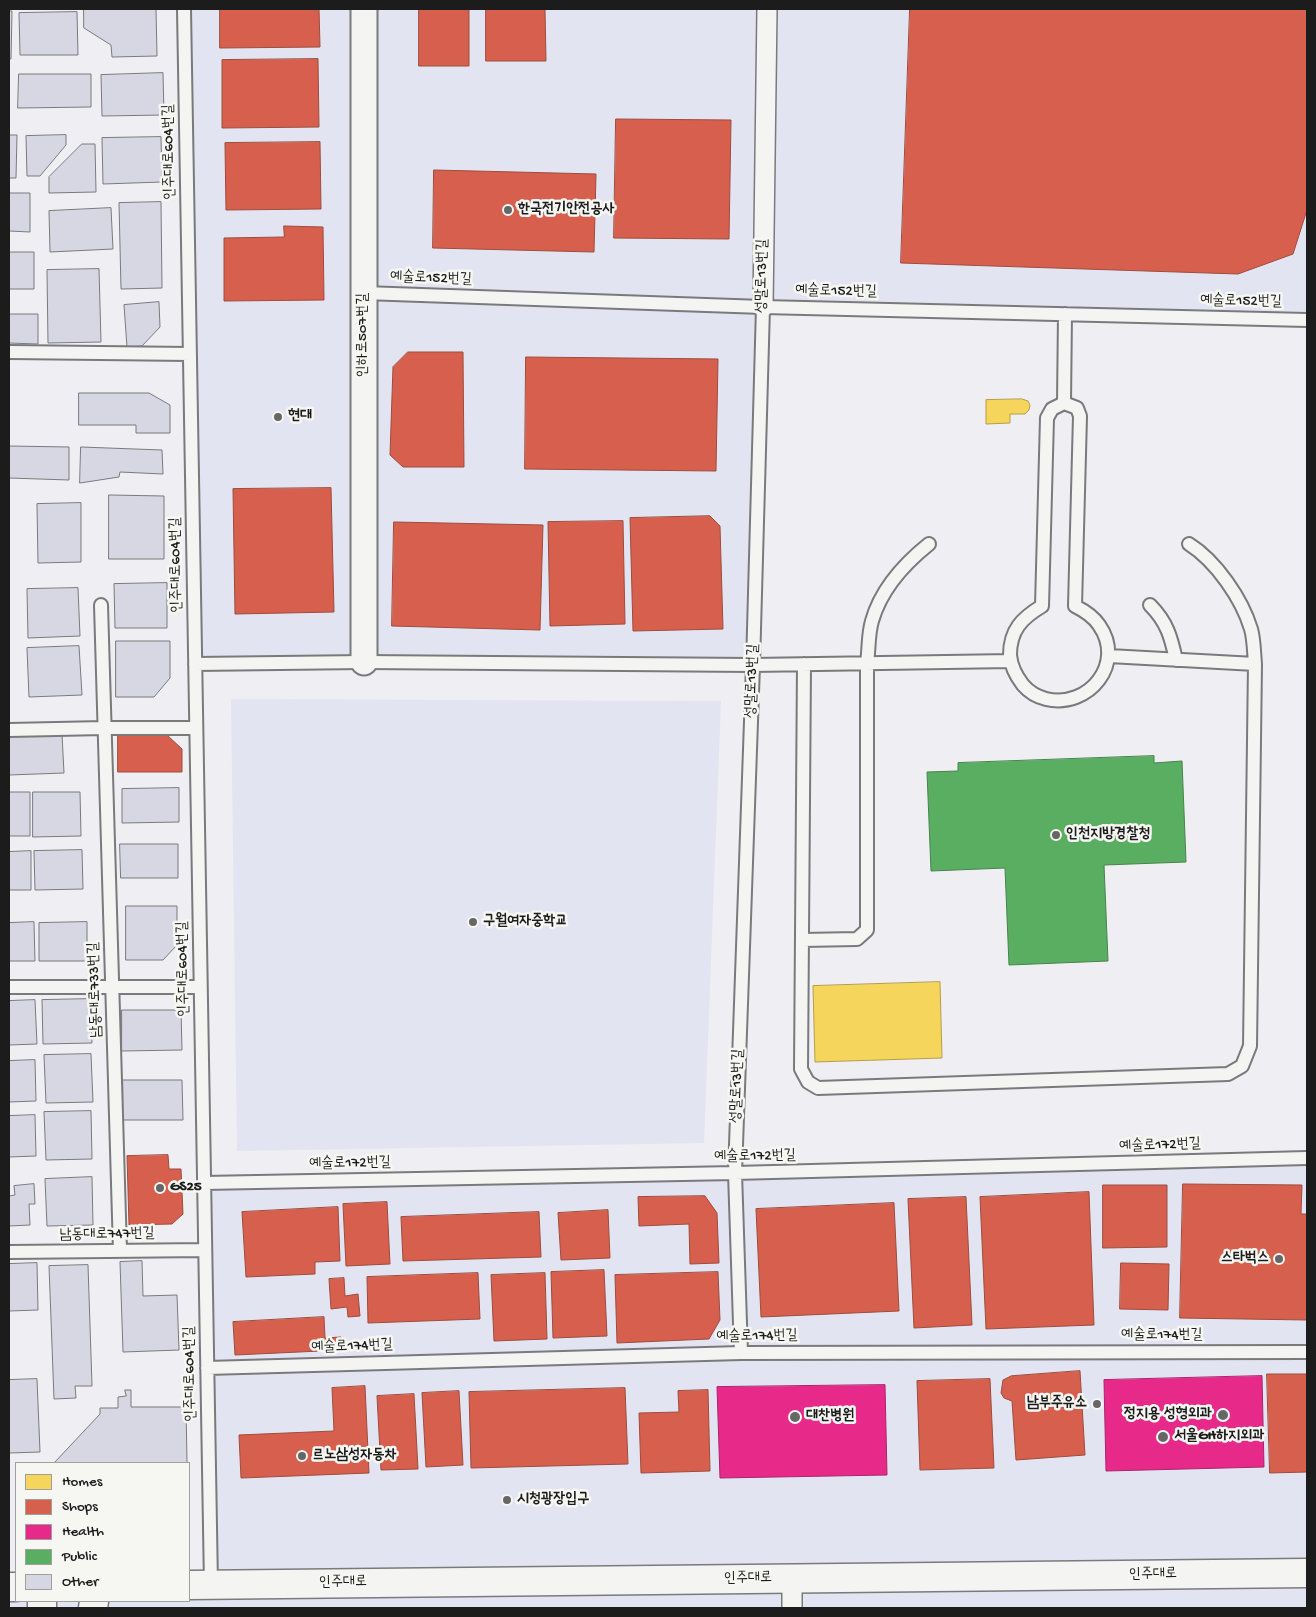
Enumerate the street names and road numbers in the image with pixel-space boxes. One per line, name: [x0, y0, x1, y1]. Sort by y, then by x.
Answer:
street label: 인주대로604번길: [160, 104, 180, 200]
street label: 성말로13번길: [753, 239, 773, 313]
street label: 예술로152번길: [390, 269, 472, 289]
street label: 예술로152번길: [795, 282, 877, 302]
street label: 예술로152번길: [1200, 292, 1282, 312]
street label: 인하로507번길: [355, 293, 373, 377]
street label: 인주대로604번길: [167, 517, 187, 613]
street label: 성말로13번길: [743, 644, 763, 718]
street label: 인주대로604번길: [174, 921, 194, 1017]
street label: 남동대로733번길: [85, 942, 107, 1038]
street label: 성말로13번길: [728, 1049, 748, 1123]
street label: 예술로172번길: [1119, 1136, 1201, 1156]
street label: 예술로172번길: [714, 1147, 796, 1167]
street label: 예술로172번길: [309, 1154, 391, 1174]
street label: 남동대로747번길: [59, 1225, 155, 1245]
street label: 인주대로604번길: [181, 1326, 201, 1422]
street label: 예술로174번길: [716, 1327, 798, 1347]
street label: 예술로174번길: [1121, 1327, 1203, 1345]
street label: 예술로174번길: [311, 1337, 393, 1357]
street label: 인주대로: [1129, 1566, 1177, 1584]
street label: 인주대로: [724, 1570, 772, 1588]
street label: 인주대로: [319, 1574, 367, 1592]

